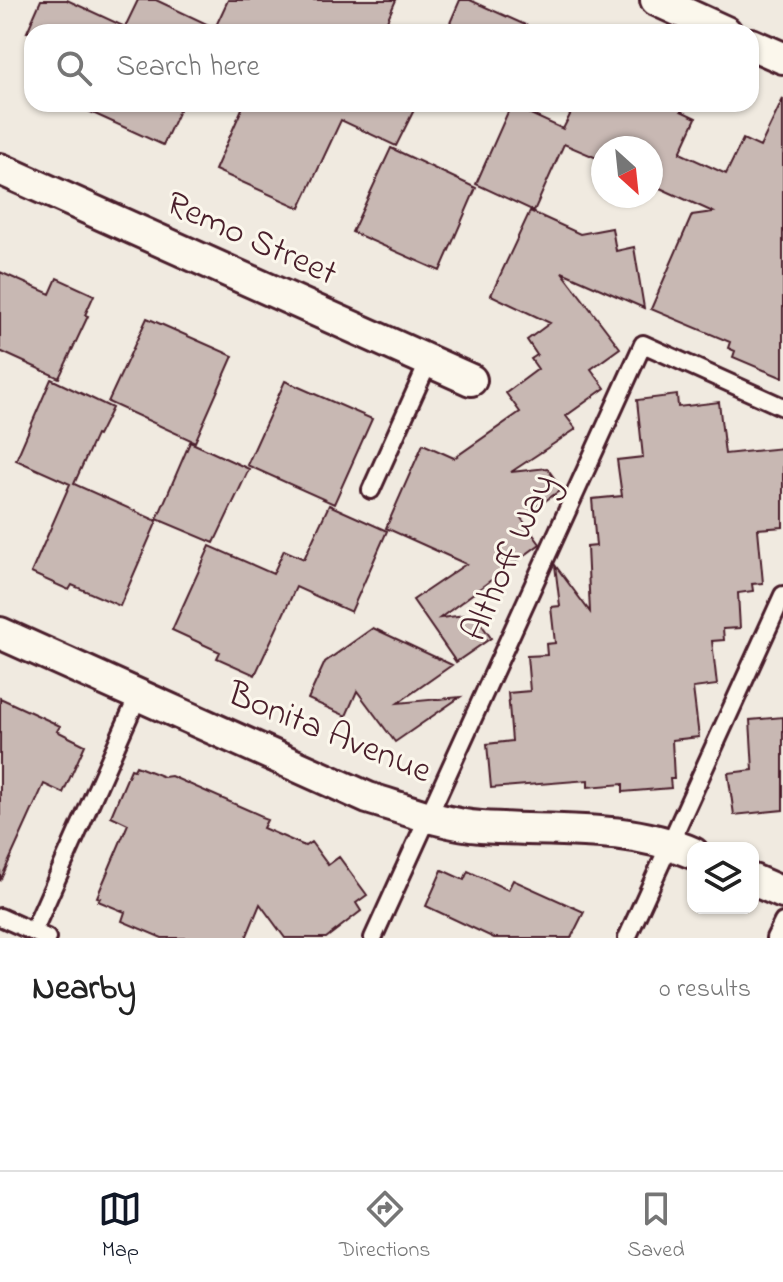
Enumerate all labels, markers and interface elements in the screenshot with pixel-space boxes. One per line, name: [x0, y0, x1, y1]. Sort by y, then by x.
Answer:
search box: [24, 24, 759, 112]
icon: search: [52, 46, 96, 90]
text: Search here: [116, 46, 260, 90]
north arrow: [591, 136, 663, 208]
street label: Remo Street: [157, 179, 345, 301]
street label: Althoff Way: [450, 466, 570, 650]
street label: Bonita Avenue: [218, 669, 440, 799]
map controls: [687, 842, 759, 914]
button: layers: [687, 842, 759, 914]
text: Nearby: [32, 965, 136, 1015]
text: 0 results: [659, 971, 751, 1009]
tab: Map: [98, 1187, 142, 1267]
tab: Directions: [339, 1187, 430, 1267]
tab: Saved: [627, 1187, 685, 1267]

